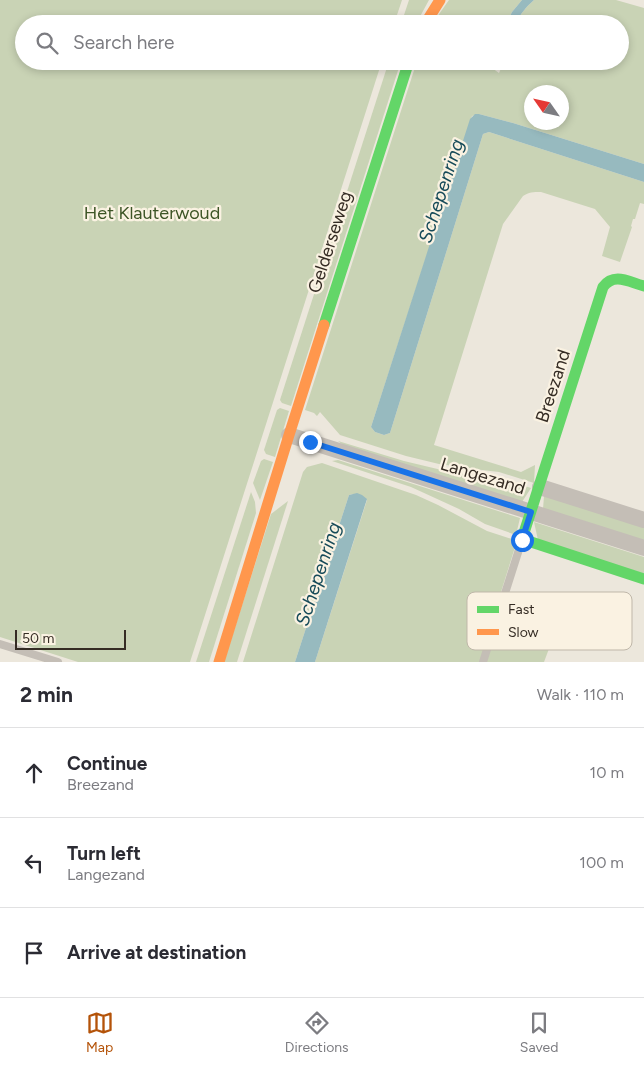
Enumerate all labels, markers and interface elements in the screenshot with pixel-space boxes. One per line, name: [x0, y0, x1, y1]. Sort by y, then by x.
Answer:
search box: [15, 15, 629, 70]
icon: search: [33, 29, 61, 57]
text: Search here: [73, 31, 175, 54]
north arrow: [524, 85, 569, 130]
water label: Schepenring: [413, 136, 469, 246]
street label: Gelderseweg: [303, 188, 357, 296]
park label: Het Klauterwoud: [84, 202, 220, 224]
street label: Breezand: [531, 347, 575, 425]
route end: [299, 431, 322, 454]
street label: Langezand: [438, 453, 528, 499]
water label: Schepenring: [290, 519, 346, 629]
route start: [511, 529, 534, 552]
legend: [467, 592, 632, 650]
text: Fast: [508, 601, 534, 618]
text: Slow: [508, 624, 539, 641]
scale bar: [15, 627, 126, 650]
text: 50 m: [22, 630, 54, 647]
text: 2 min: [20, 682, 73, 707]
text: Walk · 110 m: [537, 685, 624, 704]
text: Continue: [67, 752, 147, 775]
icon: ahead: [20, 759, 48, 787]
text: 10 m: [590, 763, 624, 782]
text: Breezand: [67, 775, 134, 794]
text: Turn left: [67, 842, 141, 865]
icon: left: [20, 849, 48, 877]
text: 100 m: [579, 853, 624, 872]
text: Langezand: [67, 865, 145, 884]
icon: arrive: [20, 939, 48, 967]
text: Arrive at destination: [67, 941, 246, 964]
tab: Map: [86, 1009, 114, 1056]
tab: Directions: [285, 1009, 349, 1056]
tab: Saved: [520, 1009, 558, 1056]

